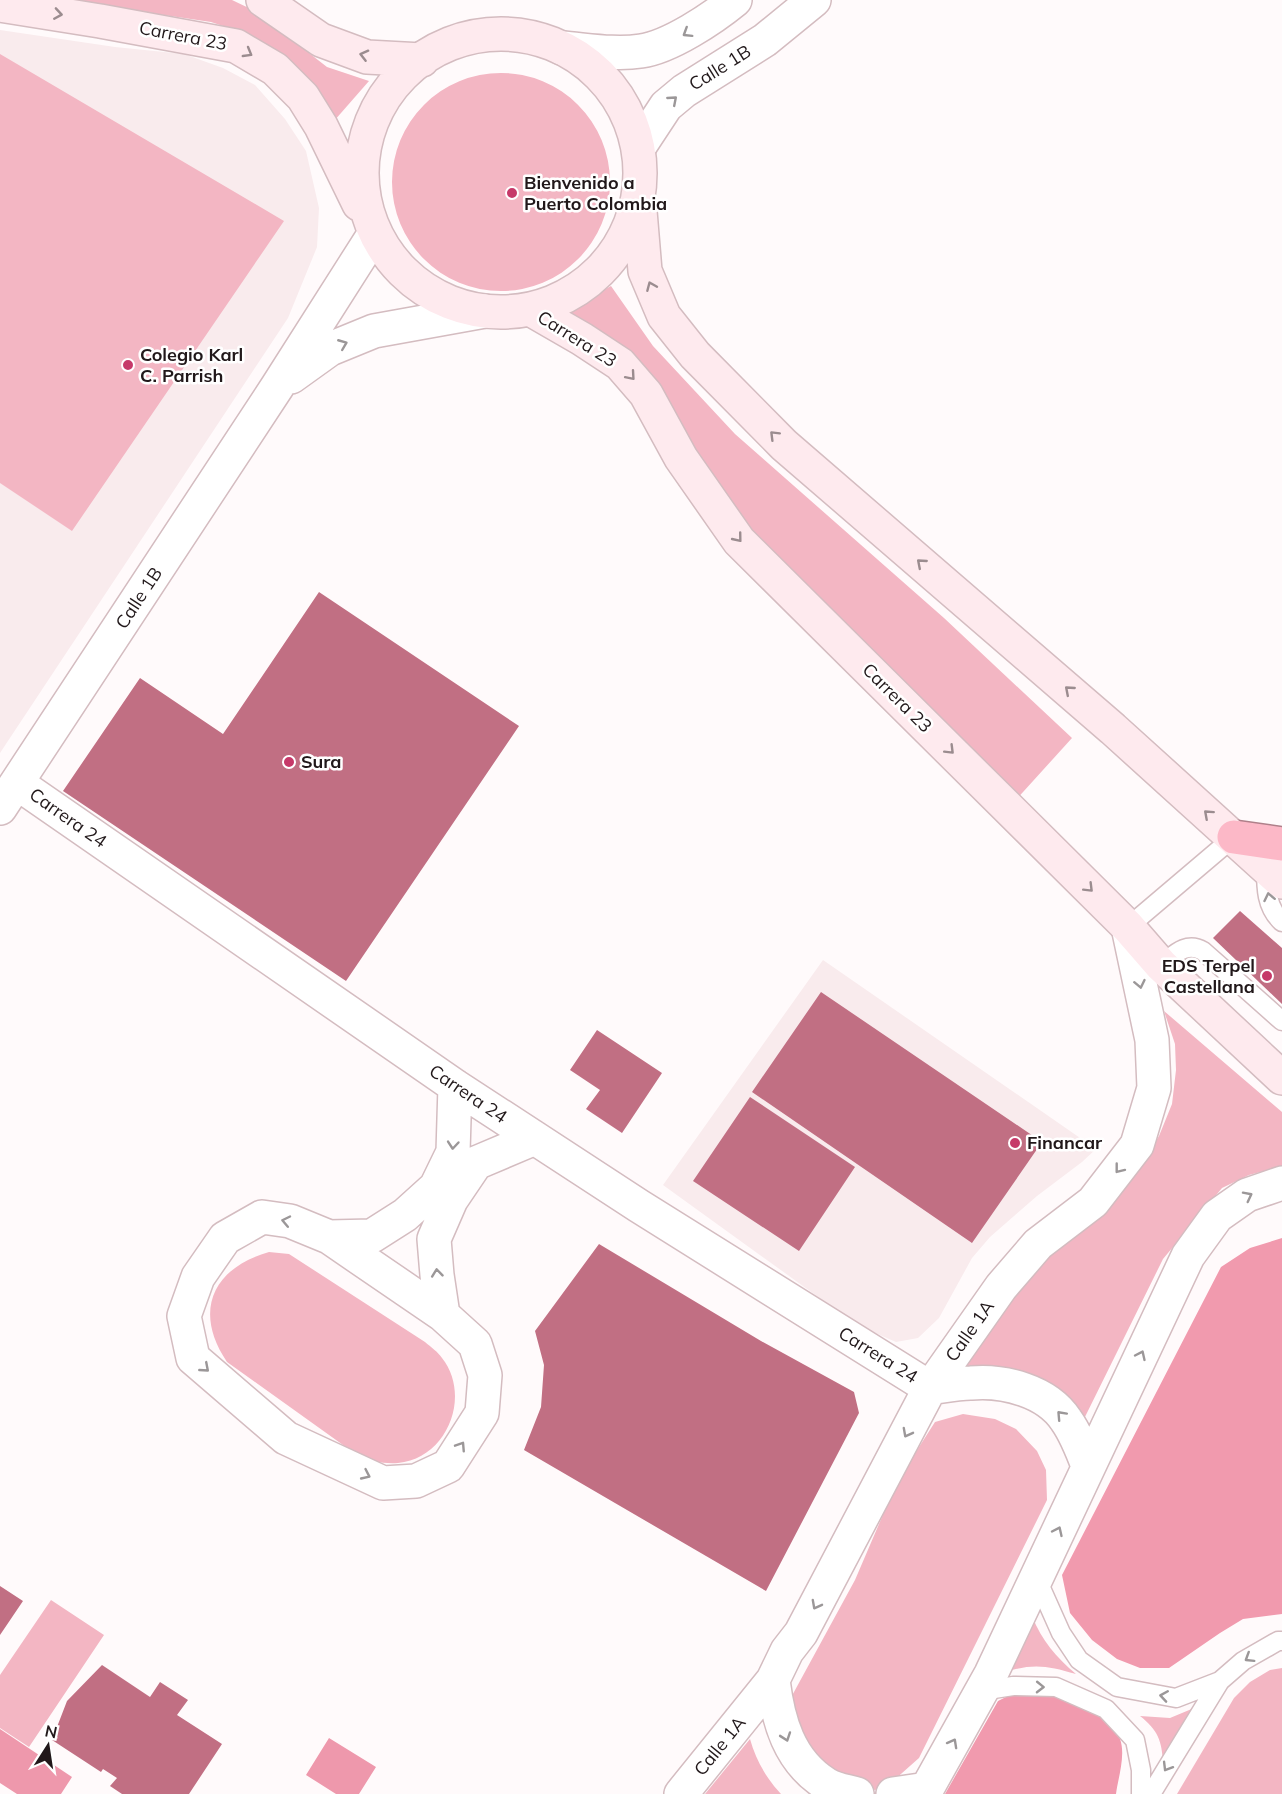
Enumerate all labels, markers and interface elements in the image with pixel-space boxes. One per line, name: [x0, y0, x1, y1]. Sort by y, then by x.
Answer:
one-way arrow: [52, 7, 62, 20]
street label: Carrera 23: [137, 16, 229, 55]
one-way arrow: [683, 25, 693, 37]
street label: Calle 1B: [684, 40, 755, 96]
one-way arrow: [242, 46, 252, 57]
one-way arrow: [359, 50, 370, 62]
one-way arrow: [666, 96, 677, 107]
place label: Bienvenido a Puerto Colombia: [524, 171, 667, 215]
marker: Bienvenido a Puerto Colombia: [505, 186, 519, 200]
one-way arrow: [646, 281, 658, 292]
street label: Carrera 23: [533, 305, 621, 372]
one-way arrow: [338, 338, 348, 351]
place label: Colegio Karl C. Parrish: [140, 343, 243, 387]
marker: Colegio Karl C. Parrish: [121, 358, 135, 372]
one-way arrow: [624, 370, 635, 380]
one-way arrow: [771, 431, 782, 442]
one-way arrow: [731, 531, 742, 542]
one-way arrow: [917, 559, 928, 570]
street label: Calle 1B: [110, 563, 167, 633]
street label: Carrera 23: [858, 658, 937, 737]
one-way arrow: [1065, 686, 1076, 697]
one-way arrow: [943, 743, 954, 754]
place label: Sura: [301, 750, 341, 773]
marker: Sura: [282, 755, 296, 769]
street label: Carrera 24: [25, 783, 112, 853]
one-way arrow: [1204, 810, 1215, 821]
one-way arrow: [1081, 880, 1092, 891]
one-way arrow: [1263, 892, 1276, 902]
place label: EDS Terpel Castellana: [1162, 954, 1255, 998]
marker: EDS Terpel Castellana: [1260, 969, 1274, 983]
one-way arrow: [1133, 979, 1146, 989]
street label: Carrera 24: [425, 1059, 512, 1128]
place label: Financar: [1027, 1131, 1103, 1154]
marker: Financar: [1008, 1136, 1022, 1150]
one-way arrow: [447, 1140, 460, 1149]
one-way arrow: [1115, 1162, 1126, 1173]
one-way arrow: [1241, 1192, 1252, 1204]
one-way arrow: [282, 1215, 292, 1228]
one-way arrow: [431, 1268, 444, 1278]
street label: Calle 1A: [940, 1295, 999, 1366]
street label: Carrera 24: [834, 1321, 922, 1388]
one-way arrow: [1134, 1350, 1146, 1361]
one-way arrow: [198, 1361, 209, 1372]
one-way arrow: [1057, 1411, 1068, 1421]
one-way arrow: [902, 1427, 914, 1438]
one-way arrow: [453, 1442, 465, 1452]
one-way arrow: [360, 1468, 371, 1480]
one-way arrow: [1050, 1526, 1062, 1537]
one-way arrow: [811, 1599, 823, 1610]
one-way arrow: [1245, 1650, 1255, 1662]
one-way arrow: [1035, 1681, 1044, 1693]
one-way arrow: [1159, 1690, 1169, 1702]
street label: Calle 1A: [689, 1711, 751, 1780]
north arrow: [18, 1716, 78, 1776]
text: N: [43, 1720, 59, 1742]
one-way arrow: [779, 1731, 792, 1742]
one-way arrow: [946, 1739, 957, 1749]
one-way arrow: [1163, 1761, 1175, 1771]

